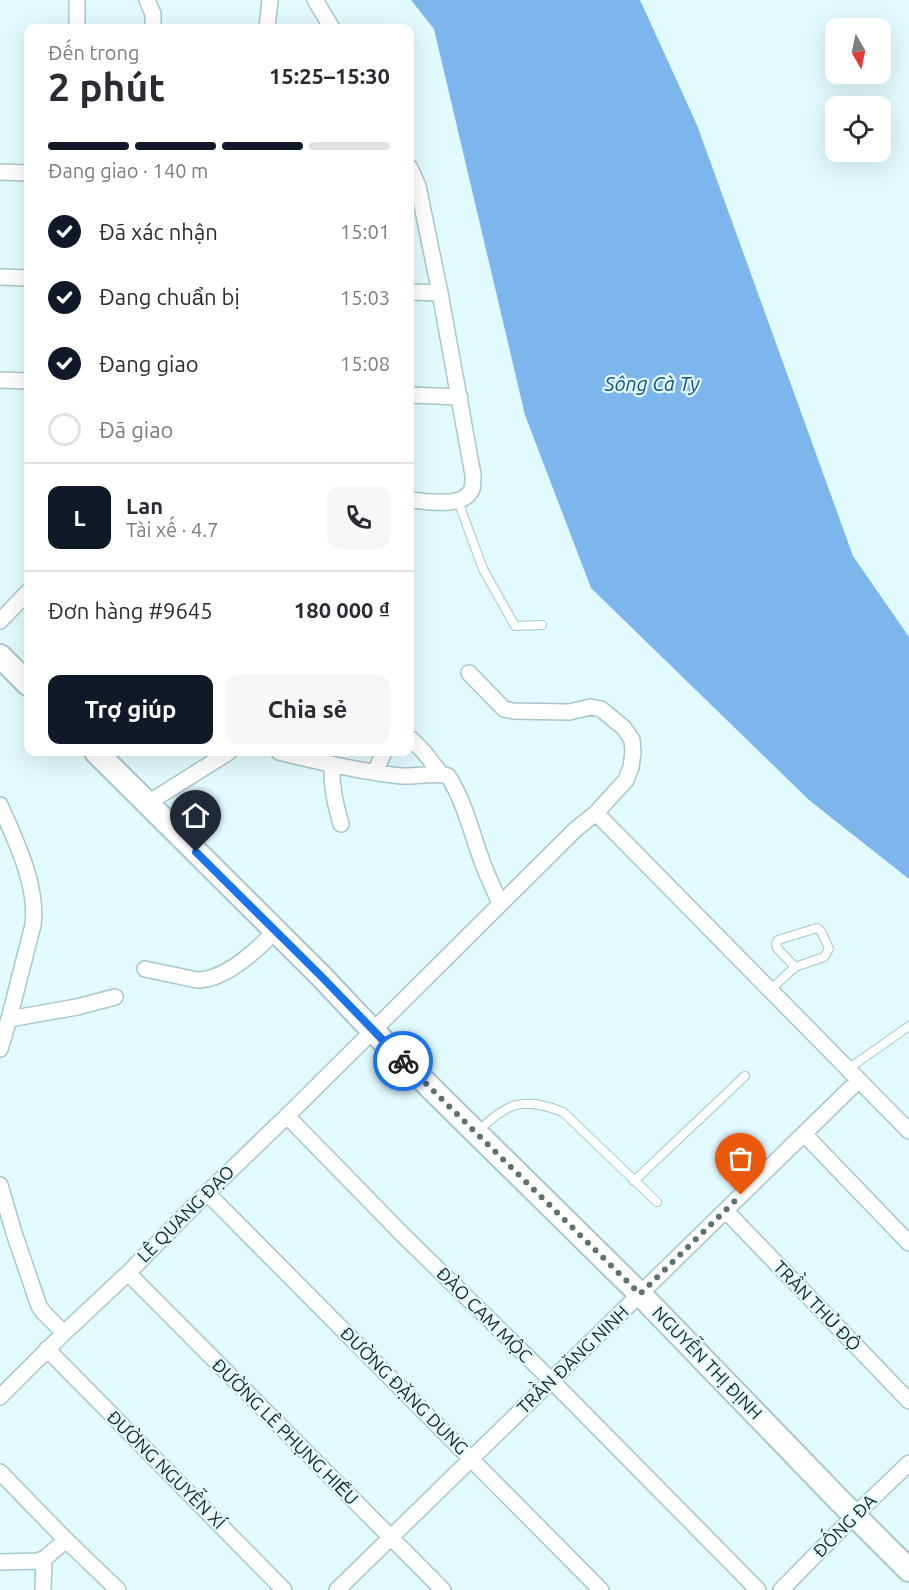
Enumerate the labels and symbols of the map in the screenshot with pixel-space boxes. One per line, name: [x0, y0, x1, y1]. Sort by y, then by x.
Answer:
north arrow: [825, 18, 891, 84]
water label: Sông Cà Ty: [604, 372, 700, 395]
pin: [170, 790, 221, 852]
courier: [373, 1031, 433, 1091]
pin: [715, 1133, 766, 1195]
street label: LÊ QUANG ĐẠO: [132, 1160, 238, 1266]
street label: TRẦN THỦ ĐỘ: [770, 1253, 869, 1354]
street label: ĐÀO CAM MỘC: [433, 1262, 537, 1366]
street label: TRẦN ĐĂNG NINH: [509, 1297, 632, 1417]
street label: NGUYỄN THỊ ĐỊNH: [649, 1298, 770, 1423]
street label: ĐƯỜNG ĐẶNG DUNG: [337, 1322, 473, 1458]
street label: ĐƯỜNG LÊ PHỤNG HIỂU: [209, 1353, 364, 1508]
street label: ĐƯỜNG NGUYỄN XÍ: [104, 1402, 234, 1533]
street label: ĐỐNG ĐA: [805, 1486, 880, 1561]

